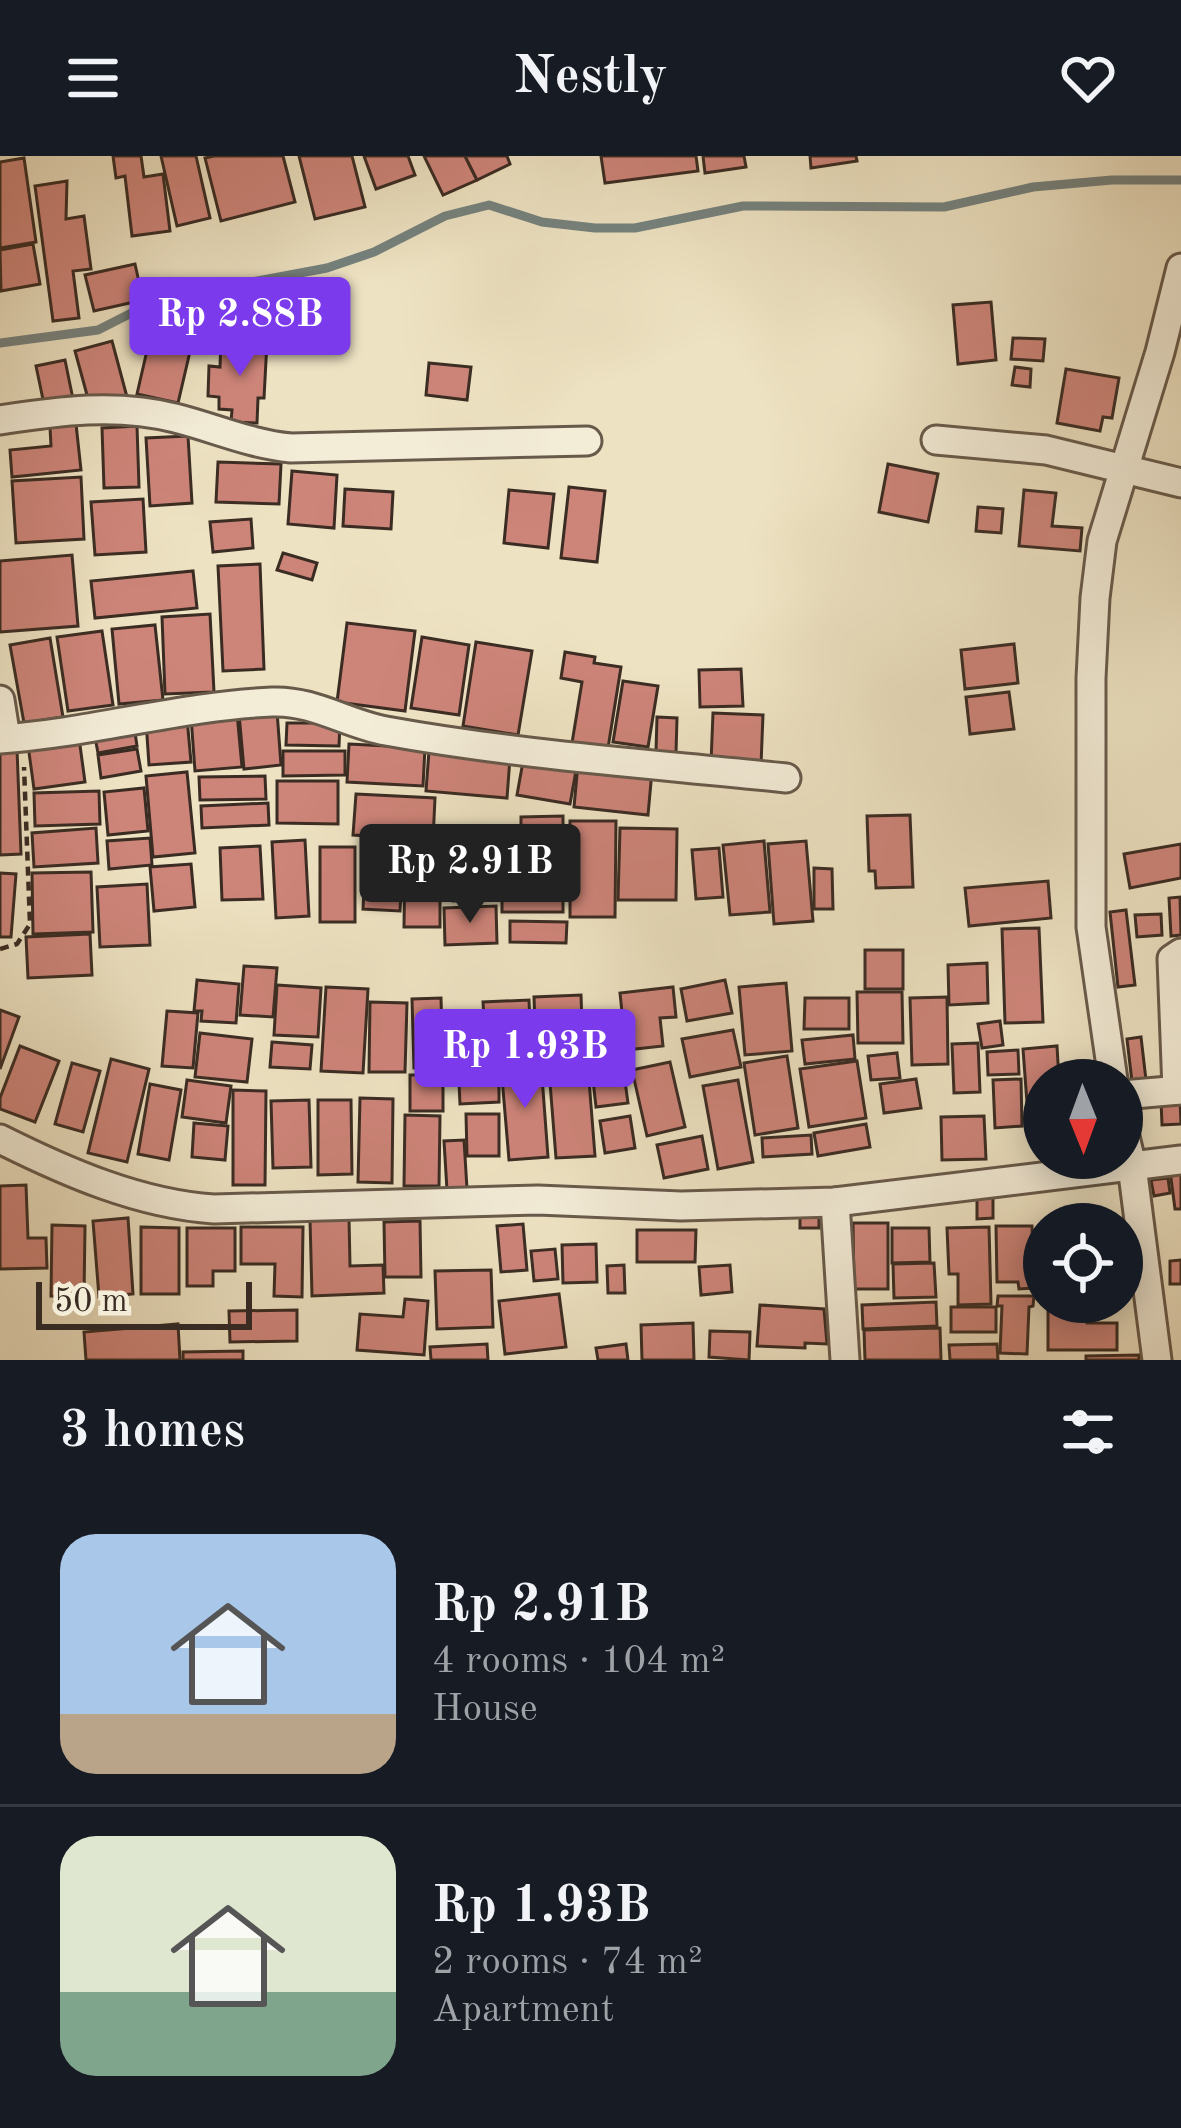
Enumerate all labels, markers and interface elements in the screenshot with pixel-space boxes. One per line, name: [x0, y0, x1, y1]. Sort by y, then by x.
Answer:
icon: menu: [60, 45, 126, 111]
icon: heart: [1055, 45, 1121, 111]
text: Nestly: [513, 51, 668, 105]
pin: Rp 2.88B: [116, 277, 364, 379]
text: Rp 2.88B: [156, 296, 324, 335]
pin: Rp 2.91B: [346, 824, 594, 926]
text: Rp 2.91B: [386, 843, 554, 882]
pin: Rp 1.93B: [401, 1009, 649, 1111]
text: Rp 1.93B: [441, 1028, 609, 1067]
north arrow: [1023, 1059, 1143, 1179]
map controls: [1023, 1059, 1143, 1323]
button: locate: [1023, 1203, 1143, 1323]
scale bar: [36, 1276, 252, 1329]
text: 50 m: [54, 1286, 128, 1319]
icon: filters: [1055, 1399, 1121, 1465]
text: 3 homes: [60, 1407, 245, 1458]
text: Rp 2.91B: [432, 1581, 651, 1632]
icon: home: [156, 1582, 300, 1726]
text: 4 rooms · 104 m²: [432, 1642, 725, 1681]
text: House: [432, 1690, 538, 1729]
text: Rp 1.93B: [432, 1882, 651, 1933]
icon: home: [156, 1884, 300, 2028]
text: 2 rooms · 74 m²: [432, 1943, 703, 1982]
text: Apartment: [432, 1991, 615, 2030]

